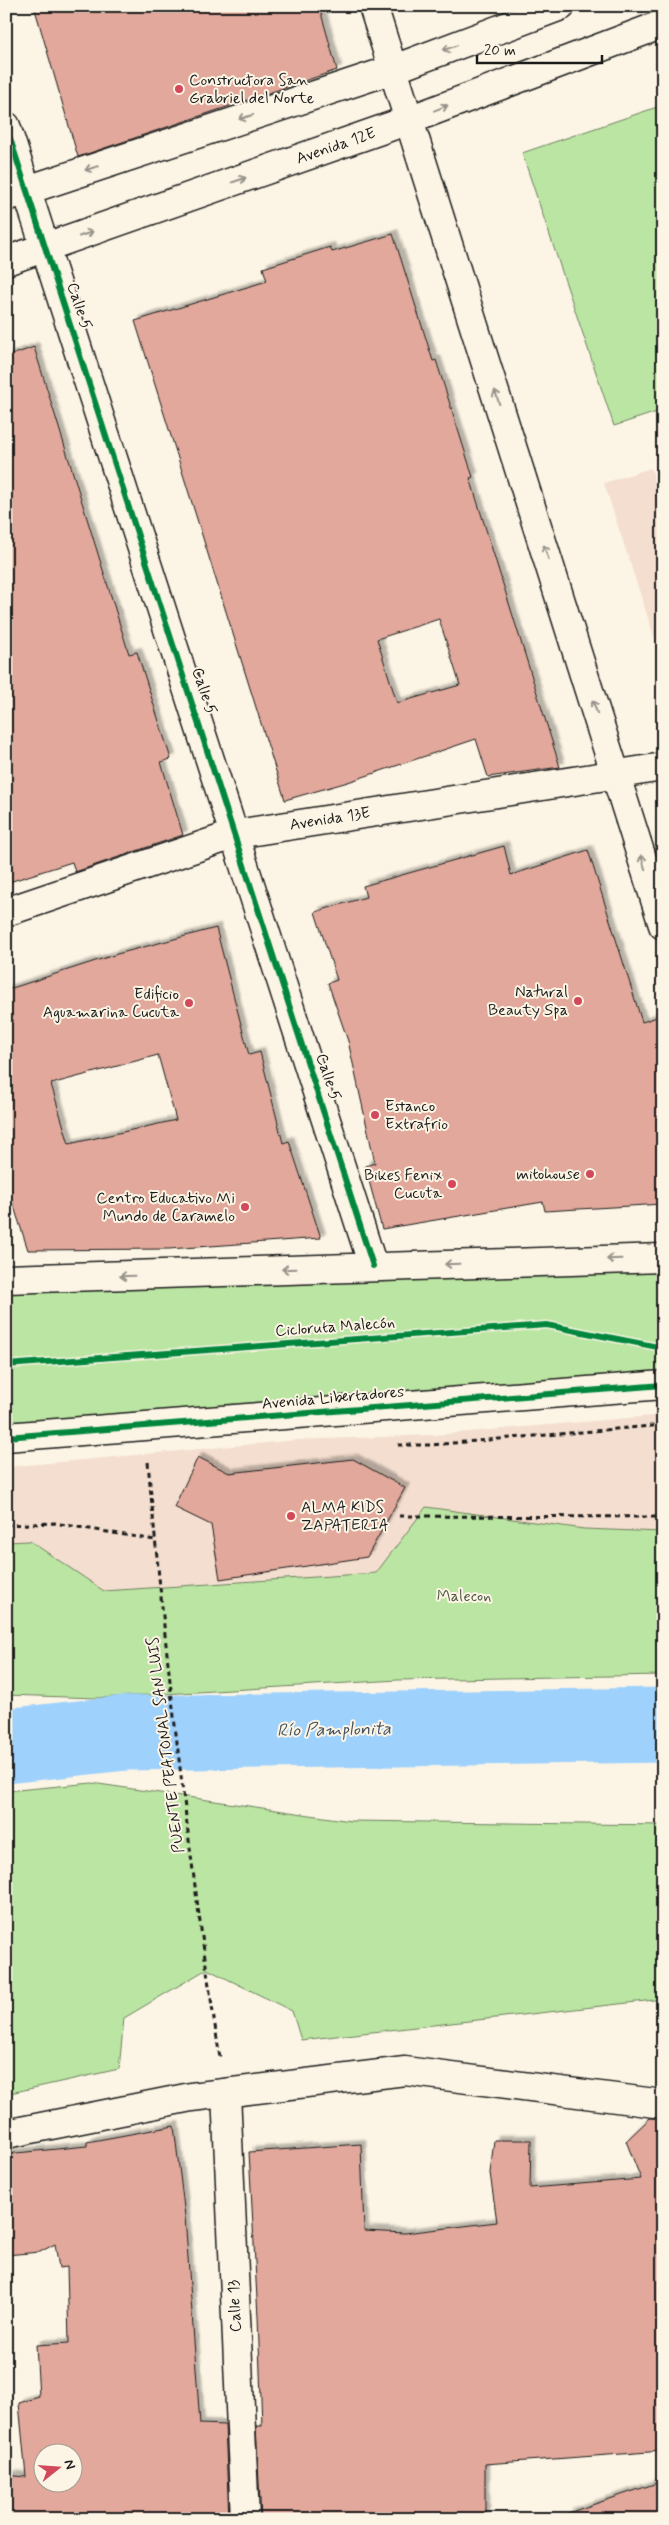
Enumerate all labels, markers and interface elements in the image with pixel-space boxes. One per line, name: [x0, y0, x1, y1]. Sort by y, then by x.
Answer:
scale bar: [477, 32, 602, 64]
text: 20 m: [484, 41, 516, 61]
one-way arrow: [442, 44, 458, 53]
place label: Constructora San Grabriel del Norte: [189, 70, 315, 109]
marker: Constructora San Grabriel del Norte: [173, 83, 185, 95]
one-way arrow: [433, 102, 448, 112]
one-way arrow: [238, 113, 254, 123]
street label: Avenida 12E: [293, 123, 379, 169]
one-way arrow: [84, 164, 100, 173]
one-way arrow: [231, 175, 246, 184]
one-way arrow: [77, 229, 93, 238]
street label: Calle 5: [62, 280, 96, 332]
one-way arrow: [492, 389, 501, 405]
one-way arrow: [540, 544, 550, 560]
street label: Calle 5: [187, 665, 221, 717]
one-way arrow: [589, 699, 599, 715]
street label: Avenida 13E: [288, 802, 372, 836]
one-way arrow: [638, 854, 648, 870]
place label: Natural Beauty Spa: [488, 982, 568, 1021]
place label: Edificio Aguamarina Cucuta: [43, 984, 179, 1023]
marker: Natural Beauty Spa: [572, 995, 584, 1007]
marker: Edificio Aguamarina Cucuta: [183, 997, 195, 1009]
street label: Calle 5: [311, 1051, 345, 1103]
place label: Estanco Extrafrio: [385, 1096, 448, 1135]
marker: Estanco Extrafrio: [369, 1109, 381, 1121]
place label: mitohouse: [516, 1164, 580, 1185]
place label: Bikes Fenix Cucuta: [364, 1165, 442, 1204]
marker: mitohouse: [584, 1168, 596, 1180]
marker: Bikes Fenix Cucuta: [446, 1178, 458, 1190]
place label: Centro Educativo Mi Mundo de Caramelo: [96, 1188, 235, 1227]
marker: Centro Educativo Mi Mundo de Caramelo: [239, 1201, 251, 1213]
one-way arrow: [606, 1254, 622, 1264]
one-way arrow: [444, 1259, 460, 1269]
one-way arrow: [281, 1265, 297, 1274]
one-way arrow: [119, 1271, 135, 1280]
street label: Cicloruta Malecón: [274, 1312, 396, 1342]
street label: Avenida Libertadores: [261, 1381, 405, 1415]
place label: ALMA KIDS ZAPATERIA: [301, 1497, 389, 1536]
marker: ALMA KIDS ZAPATERIA: [285, 1510, 297, 1522]
park label: Malecon: [437, 1586, 491, 1607]
street label: PUENTE PEATONAL SAN LUIS: [142, 1636, 190, 1854]
water label: Río Pamplonita: [277, 1717, 391, 1743]
street label: Calle 13: [223, 2279, 247, 2333]
north arrow: [32, 2442, 82, 2492]
text: N: [60, 2457, 79, 2472]

